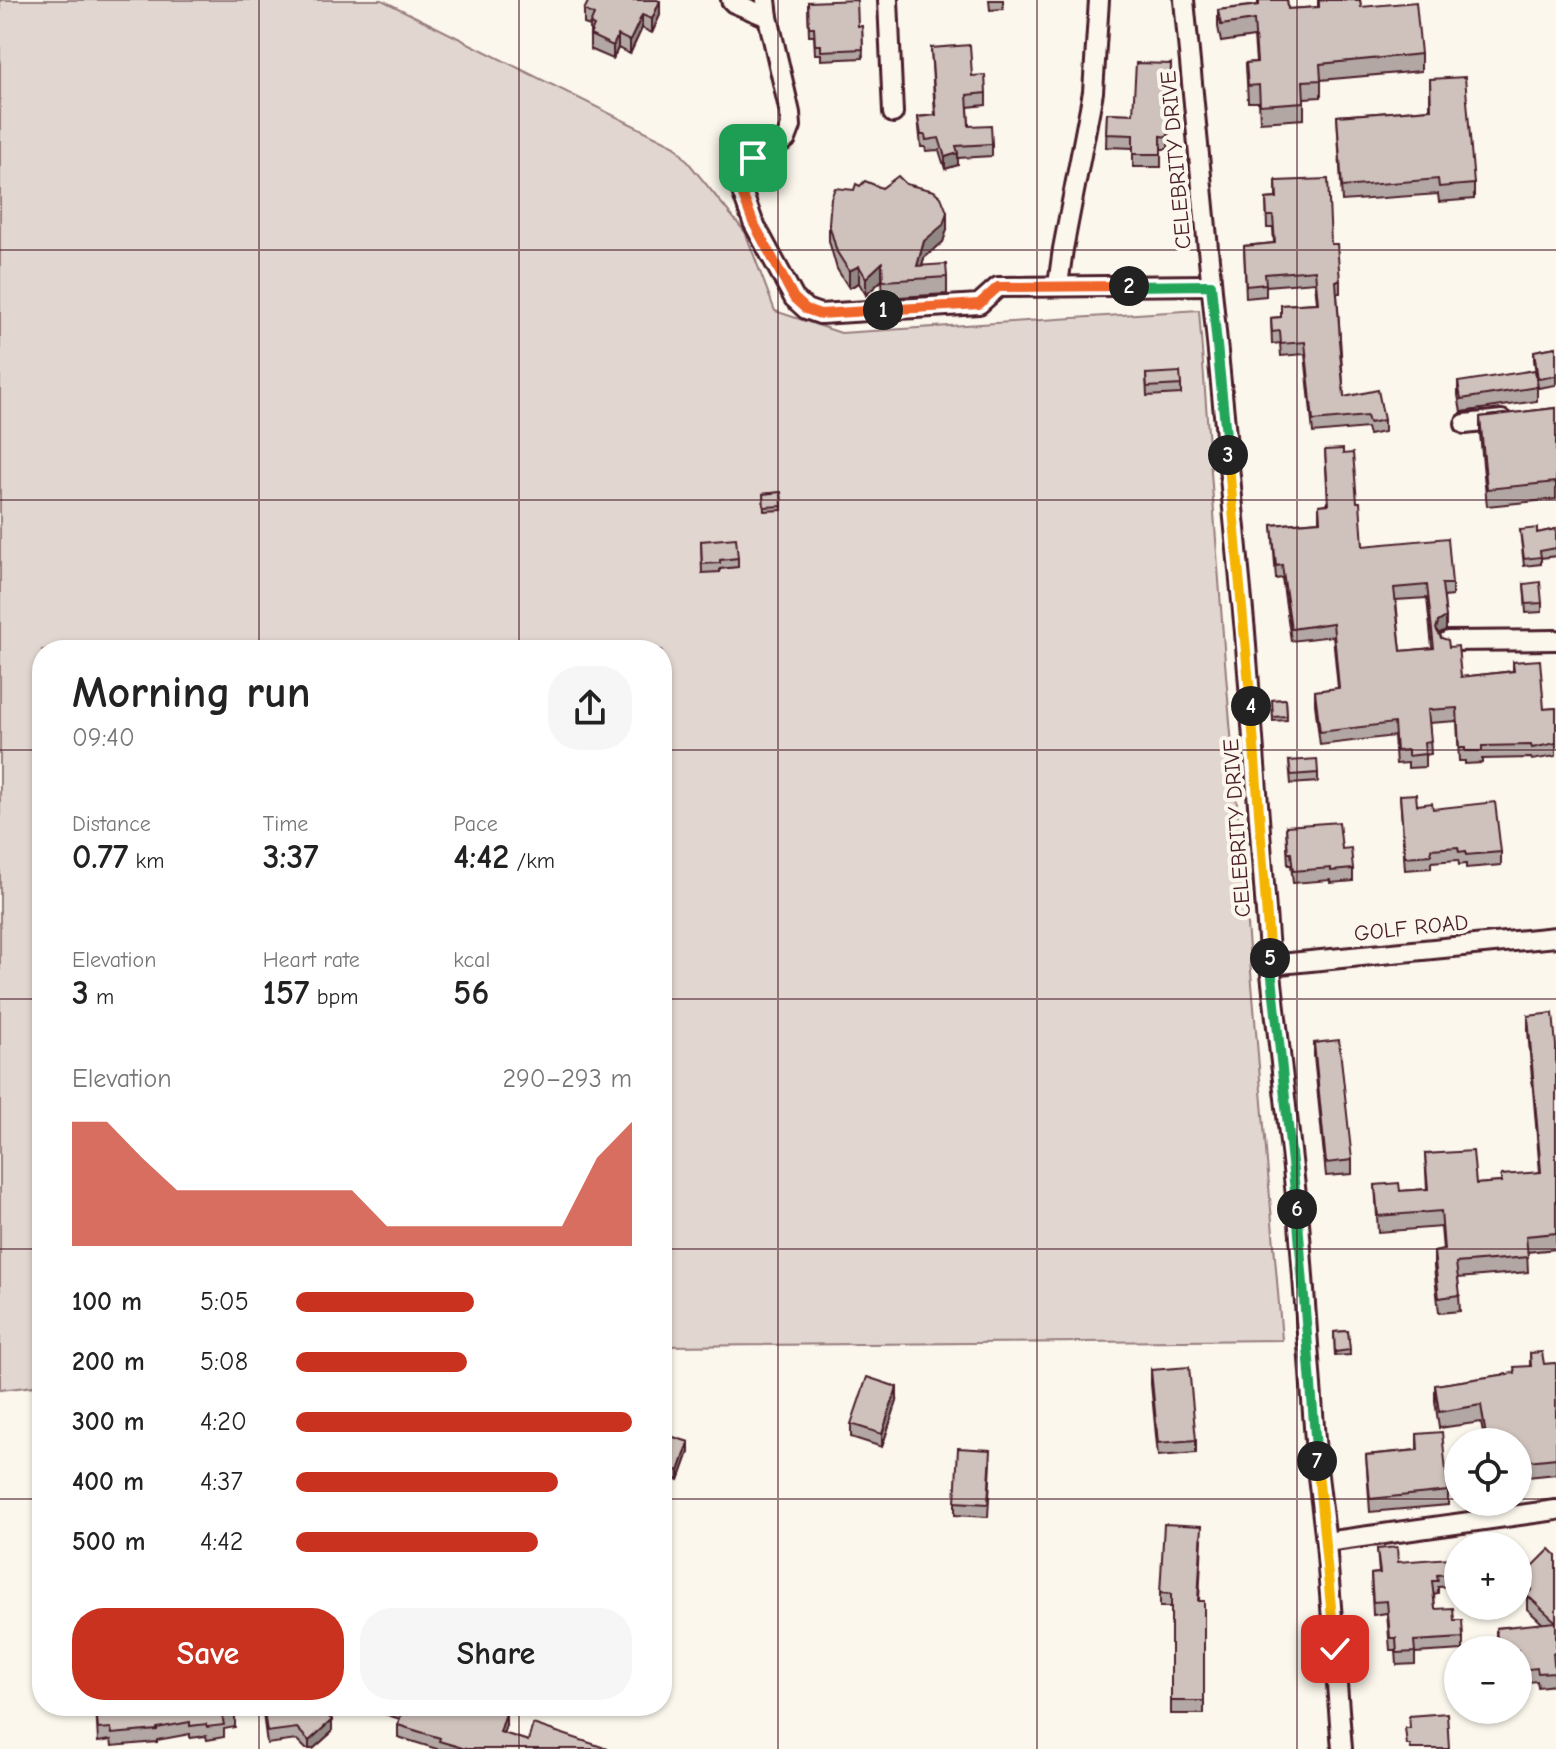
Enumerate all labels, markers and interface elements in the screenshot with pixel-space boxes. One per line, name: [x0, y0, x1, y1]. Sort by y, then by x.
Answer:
street label: CELEBRITY DRIVE: [1155, 70, 1197, 250]
pin: [719, 124, 787, 192]
icon: arrive: [731, 136, 775, 180]
pin: 2: [1109, 266, 1149, 306]
text: 2: [1124, 273, 1134, 299]
pin: 1: [863, 290, 903, 330]
text: 1: [879, 297, 887, 323]
pin: 3: [1208, 435, 1248, 475]
text: 3: [1223, 442, 1233, 468]
button: share: [548, 666, 632, 750]
text: Morning run: [72, 667, 311, 718]
pin: 4: [1231, 686, 1271, 726]
text: 4: [1246, 693, 1256, 719]
text: 09:40: [72, 723, 135, 753]
street label: CELEBRITY DRIVE: [1218, 738, 1256, 918]
text: Distance: [72, 811, 151, 837]
text: Time: [263, 811, 308, 837]
text: Pace: [453, 811, 498, 837]
text: 0.77: [72, 837, 128, 877]
text: 3:37: [263, 837, 319, 877]
text: 4:42: [453, 837, 509, 877]
text: km: [128, 848, 164, 874]
text: /km: [509, 848, 555, 874]
street label: GOLF ROAD: [1353, 909, 1470, 947]
pin: 5: [1250, 938, 1290, 978]
text: 5: [1264, 945, 1276, 971]
text: Elevation: [72, 947, 156, 973]
text: Heart rate: [263, 947, 360, 973]
text: kcal: [453, 947, 490, 973]
text: 3: [72, 973, 89, 1013]
text: 157: [263, 973, 309, 1013]
text: 56: [453, 973, 489, 1013]
text: m: [89, 984, 114, 1010]
text: bpm: [309, 984, 358, 1010]
text: Elevation: [72, 1064, 172, 1094]
text: 290–293 m: [502, 1064, 632, 1094]
pin: 6: [1277, 1189, 1317, 1229]
text: 6: [1291, 1196, 1303, 1222]
text: 100 m: [72, 1287, 142, 1317]
text: 5:05: [200, 1287, 249, 1317]
text: 200 m: [72, 1347, 145, 1377]
text: 5:08: [200, 1347, 248, 1377]
text: 300 m: [72, 1407, 145, 1437]
text: 4:20: [200, 1407, 247, 1437]
map controls: [1444, 1428, 1532, 1724]
button: locate: [1444, 1428, 1532, 1516]
pin: 7: [1297, 1441, 1337, 1481]
text: 7: [1312, 1448, 1322, 1474]
text: 400 m: [72, 1467, 144, 1497]
text: 4:37: [200, 1467, 243, 1497]
text: 500 m: [72, 1527, 146, 1557]
text: 4:42: [200, 1527, 243, 1557]
button: +: [1444, 1532, 1532, 1620]
button: Save: [72, 1608, 344, 1700]
button: Share: [360, 1608, 632, 1700]
pin: [1301, 1615, 1369, 1683]
icon: check: [1313, 1627, 1357, 1671]
button: −: [1444, 1636, 1532, 1724]

